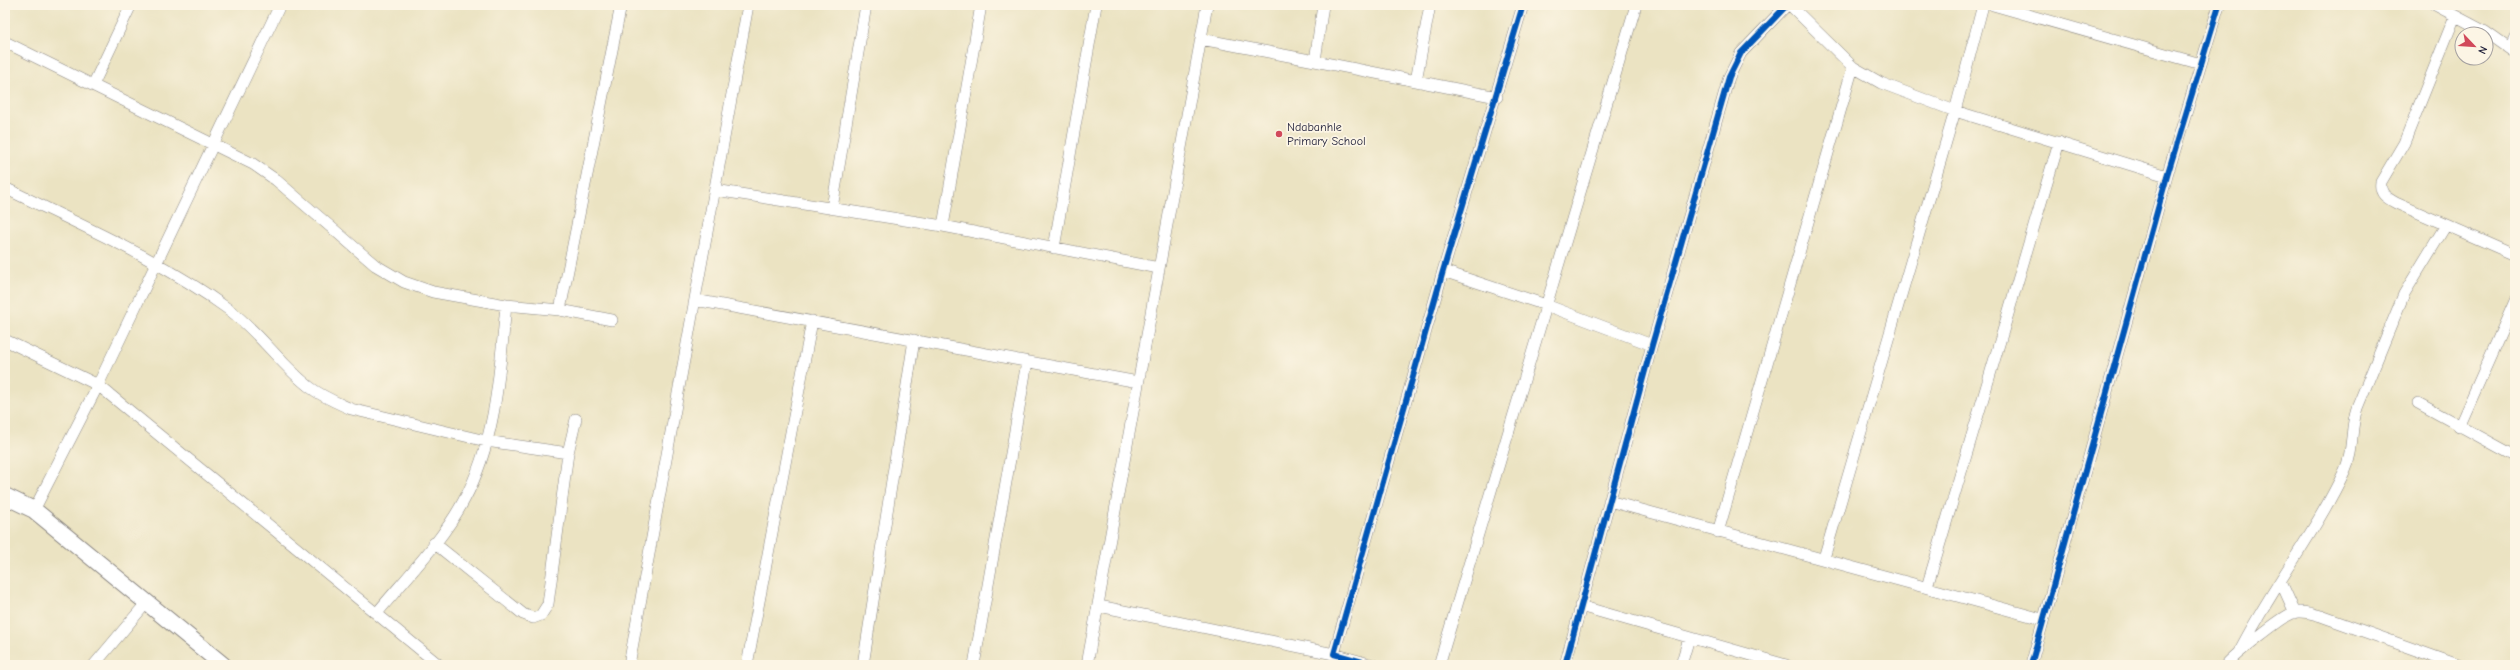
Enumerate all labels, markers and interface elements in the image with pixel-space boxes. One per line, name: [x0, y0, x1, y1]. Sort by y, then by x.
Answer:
north arrow: [2454, 26, 2494, 66]
text: N: [2475, 44, 2490, 56]
place label: Ndabanhle Primary School: [1287, 120, 1366, 148]
marker: Ndabanhle Primary School: [1274, 129, 1284, 139]

